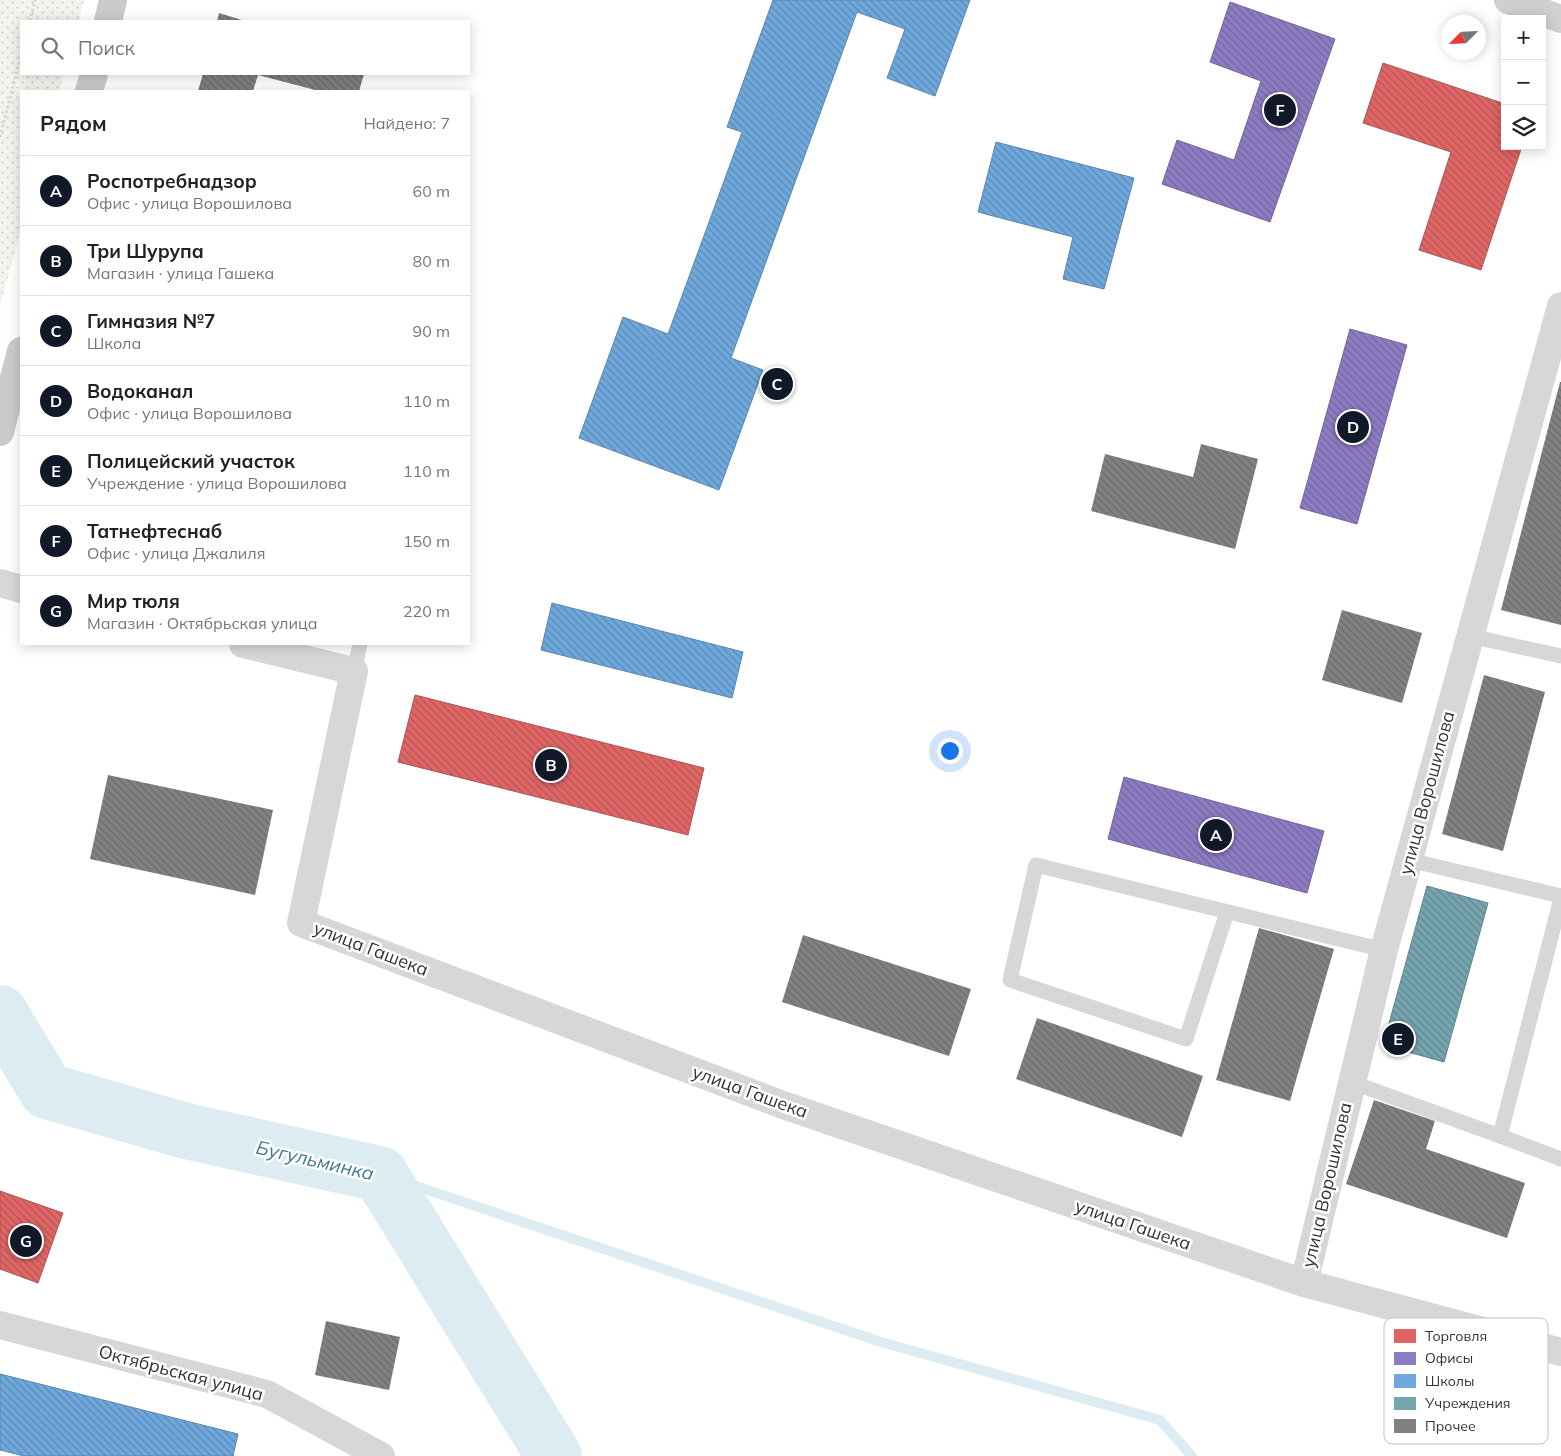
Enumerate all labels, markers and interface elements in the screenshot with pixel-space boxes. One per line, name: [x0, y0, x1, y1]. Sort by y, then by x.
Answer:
north arrow: [1441, 15, 1486, 60]
map controls: [1501, 15, 1546, 150]
button: +: [1501, 15, 1546, 60]
search box: [20, 20, 470, 75]
icon: search: [38, 34, 66, 62]
text: Поиск: [78, 36, 135, 60]
button: −: [1501, 60, 1546, 105]
pin: F: [1264, 91, 1296, 129]
button: layers: [1501, 105, 1546, 150]
text: Рядом: [40, 110, 107, 136]
text: Найдено: 7: [364, 113, 450, 133]
text: Роспотребнадзор: [87, 169, 257, 193]
text: A: [50, 181, 62, 201]
text: 60 m: [413, 181, 450, 201]
text: Офис · улица Ворошилова: [87, 193, 292, 213]
text: Три Шурупа: [87, 239, 204, 263]
text: B: [50, 251, 62, 271]
text: 80 m: [413, 251, 450, 271]
text: Магазин · улица Гашека: [87, 263, 274, 283]
text: Гимназия №7: [87, 309, 215, 333]
text: C: [51, 321, 61, 341]
text: 90 m: [413, 321, 450, 341]
text: Школа: [87, 333, 141, 353]
pin: C: [761, 365, 793, 403]
text: Водоканал: [87, 379, 193, 403]
text: D: [50, 391, 62, 411]
text: 110 m: [403, 391, 450, 411]
text: Офис · улица Ворошилова: [87, 403, 292, 423]
pin: D: [1337, 408, 1369, 446]
text: Полицейский участок: [87, 449, 295, 473]
text: E: [51, 461, 61, 481]
text: 110 m: [403, 461, 450, 481]
text: Учреждение · улица Ворошилова: [87, 473, 347, 493]
text: Татнефтеснаб: [87, 519, 222, 543]
text: F: [51, 531, 61, 551]
text: 150 m: [403, 531, 450, 551]
text: Офис · улица Джалиля: [87, 543, 265, 563]
text: Мир тюля: [87, 589, 180, 613]
text: G: [50, 601, 62, 621]
text: 220 m: [403, 601, 450, 621]
text: Магазин · Октябрьская улица: [87, 613, 318, 633]
street label: улица Ворошилова: [1394, 708, 1459, 877]
your location: [937, 738, 963, 764]
pin: B: [535, 746, 567, 784]
pin: A: [1200, 816, 1232, 854]
street label: улица Гашека: [311, 916, 432, 981]
pin: E: [1382, 1020, 1414, 1058]
street label: улица Гашека: [689, 1060, 811, 1123]
street label: улица Ворошилова: [1296, 1100, 1357, 1270]
water label: Бугульминка: [254, 1135, 376, 1185]
street label: улица Гашека: [1072, 1194, 1194, 1255]
pin: G: [10, 1222, 42, 1260]
legend: [1384, 1318, 1548, 1444]
text: Торговля: [1425, 1327, 1487, 1345]
street label: Октябрьская улица: [96, 1339, 266, 1406]
text: Офисы: [1425, 1349, 1473, 1367]
text: Школы: [1425, 1372, 1474, 1390]
text: Учреждения: [1424, 1394, 1510, 1412]
text: Прочее: [1425, 1417, 1476, 1435]

